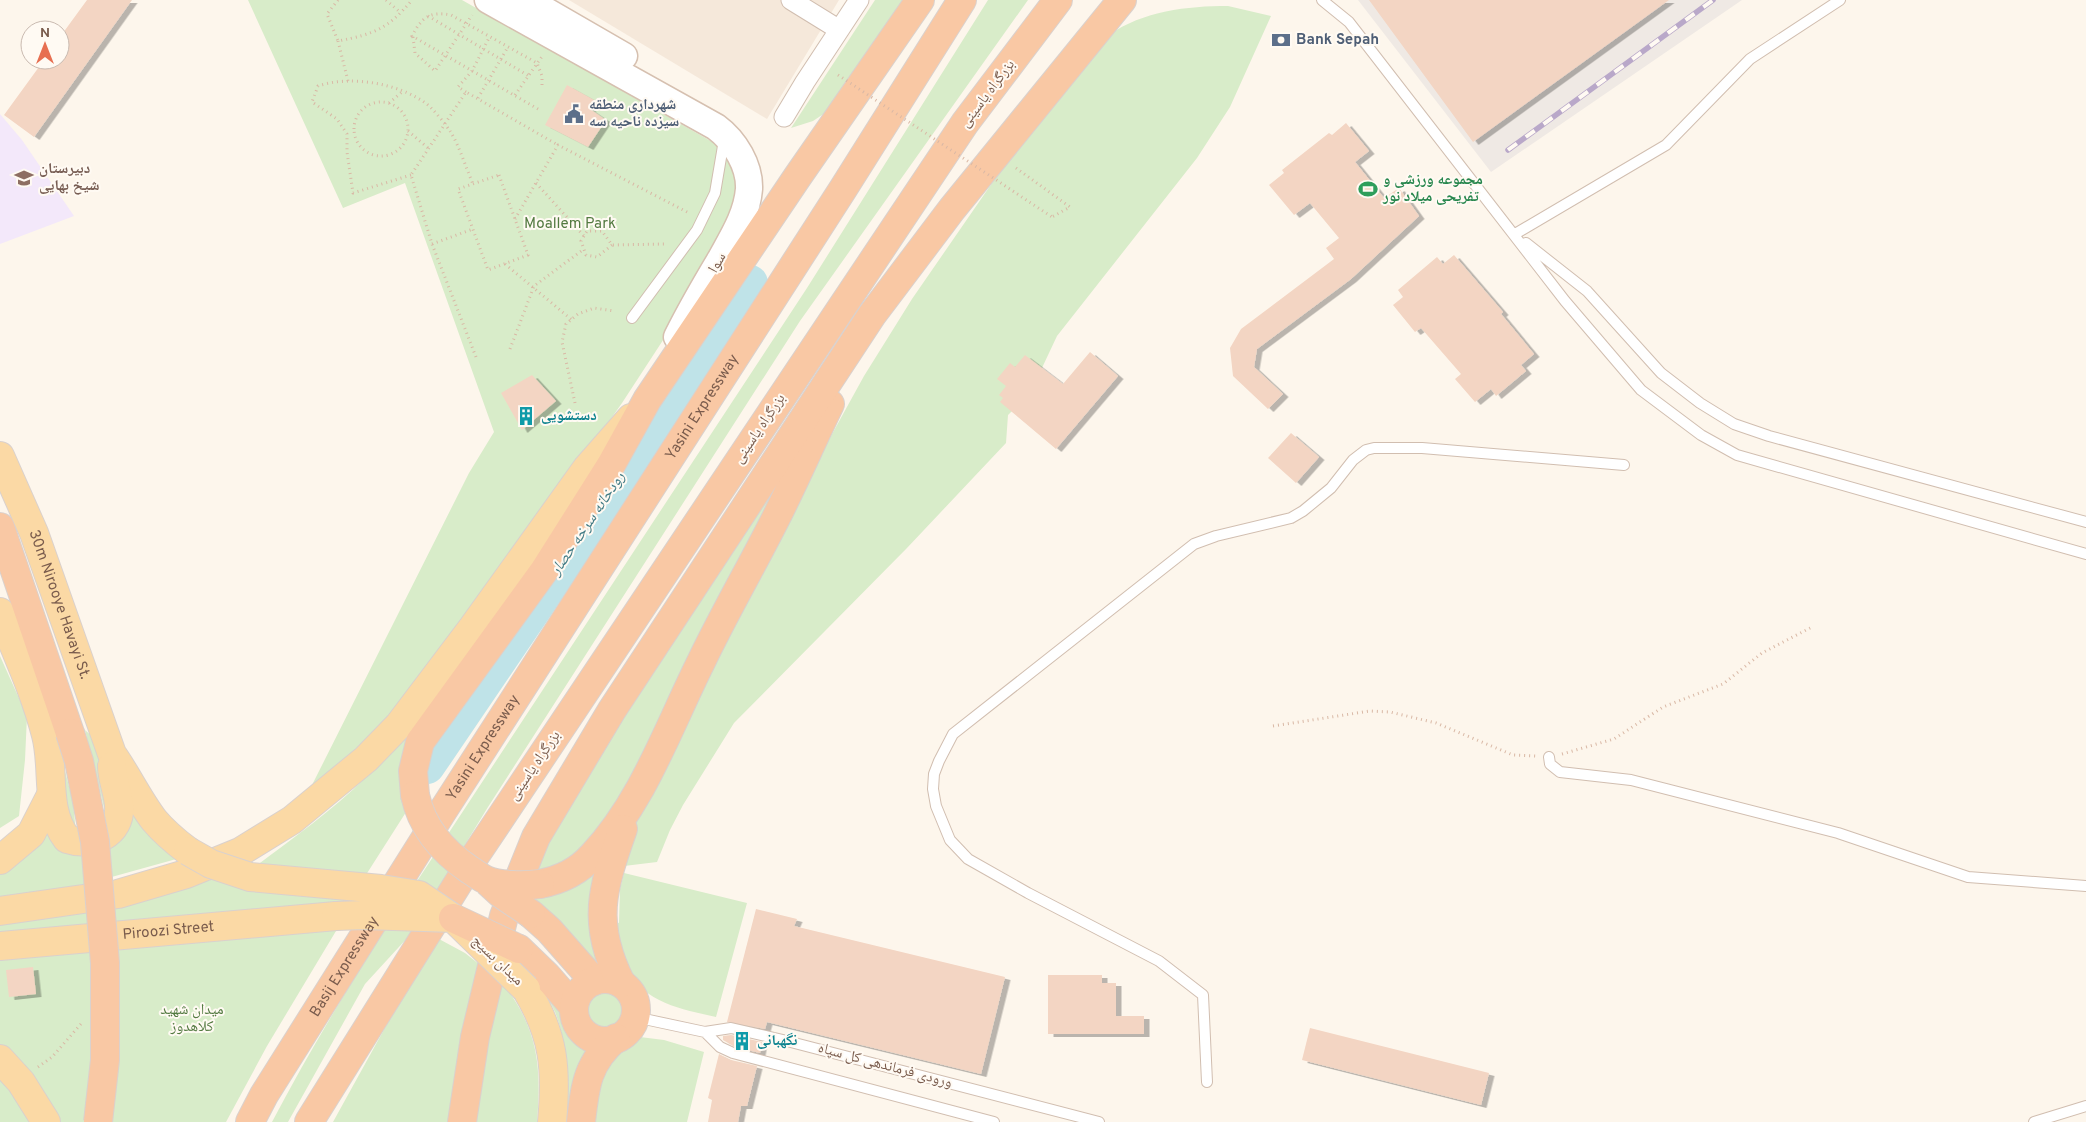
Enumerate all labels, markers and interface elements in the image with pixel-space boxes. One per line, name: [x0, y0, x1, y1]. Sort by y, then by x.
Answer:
north arrow: [20, 20, 70, 70]
text: N: [40, 25, 50, 42]
bank icon: Bank Sepah: [1270, 29, 1292, 51]
place label: Bank Sepah: [1296, 31, 1379, 50]
street label: بزرگراه یاسینی: [956, 56, 1020, 132]
place label: شهرداری منطقه سیزده ناحیه سه: [589, 96, 679, 132]
public building icon: شهرداری منطقه سیزده ناحیه سه: [563, 103, 585, 125]
place label: دبیرستان شیخ بهایی: [39, 160, 99, 196]
school or university icon: دبیرستان شیخ بهایی: [13, 167, 35, 189]
place label: مجموعه ورزشی و تفریحی میلاد نور: [1382, 171, 1483, 207]
sports icon: مجموعه ورزشی و تفریحی میلاد نور: [1357, 178, 1379, 200]
park label: Moallem Park: [524, 215, 616, 234]
street label: سوا: [705, 249, 731, 277]
street label: Yasini Expressway: [661, 351, 744, 464]
street label: بزرگراه یاسینی: [730, 390, 790, 468]
building icon: دستشویی: [515, 405, 537, 427]
place label: دستشویی: [541, 407, 597, 426]
water label: رودخانه سرخه حصار: [545, 468, 630, 580]
street label: 30m Nirooye Havayi St.: [24, 527, 94, 682]
street label: Yasini Expressway: [442, 691, 524, 804]
street label: بزرگراه یاسینی: [505, 727, 565, 805]
street label: Basij Expressway: [306, 913, 384, 1021]
street label: Piroozi Street: [122, 917, 215, 945]
street label: میدان بسیج: [467, 932, 527, 990]
park label: میدان شهید کلاهدوز: [160, 1001, 224, 1037]
building icon: نگهبانی: [731, 1030, 753, 1052]
place label: نگهبانی: [757, 1032, 797, 1051]
street label: ورودی فرماندهی کل سپاه: [816, 1039, 954, 1093]

